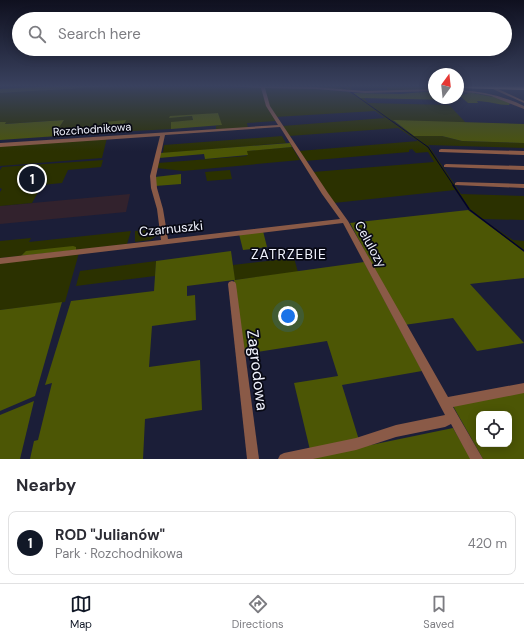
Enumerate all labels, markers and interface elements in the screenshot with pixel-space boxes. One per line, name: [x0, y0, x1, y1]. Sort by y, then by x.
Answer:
search box: [12, 12, 512, 56]
icon: search: [26, 23, 48, 45]
text: Search here: [58, 24, 141, 44]
north arrow: [428, 68, 464, 104]
street label: Rozchodnikowa: [52, 119, 132, 139]
pin: 1: [19, 164, 45, 194]
street label: Czarnuszki: [138, 217, 204, 240]
street label: Celulozy: [351, 218, 390, 271]
district label: ZATRZEBIE: [251, 245, 327, 263]
your location: [278, 306, 298, 326]
street label: Zagrodowa: [242, 328, 273, 412]
map controls: [476, 411, 512, 447]
button: locate: [476, 411, 512, 447]
text: Nearby: [16, 474, 76, 496]
text: ROD "Julianów": [55, 525, 165, 545]
text: 1: [28, 535, 32, 552]
text: 420 m: [468, 535, 507, 552]
text: Park · Rozchodnikowa: [55, 545, 183, 562]
tab: Map: [70, 593, 92, 631]
tab: Directions: [232, 593, 284, 631]
tab: Saved: [423, 593, 454, 631]

